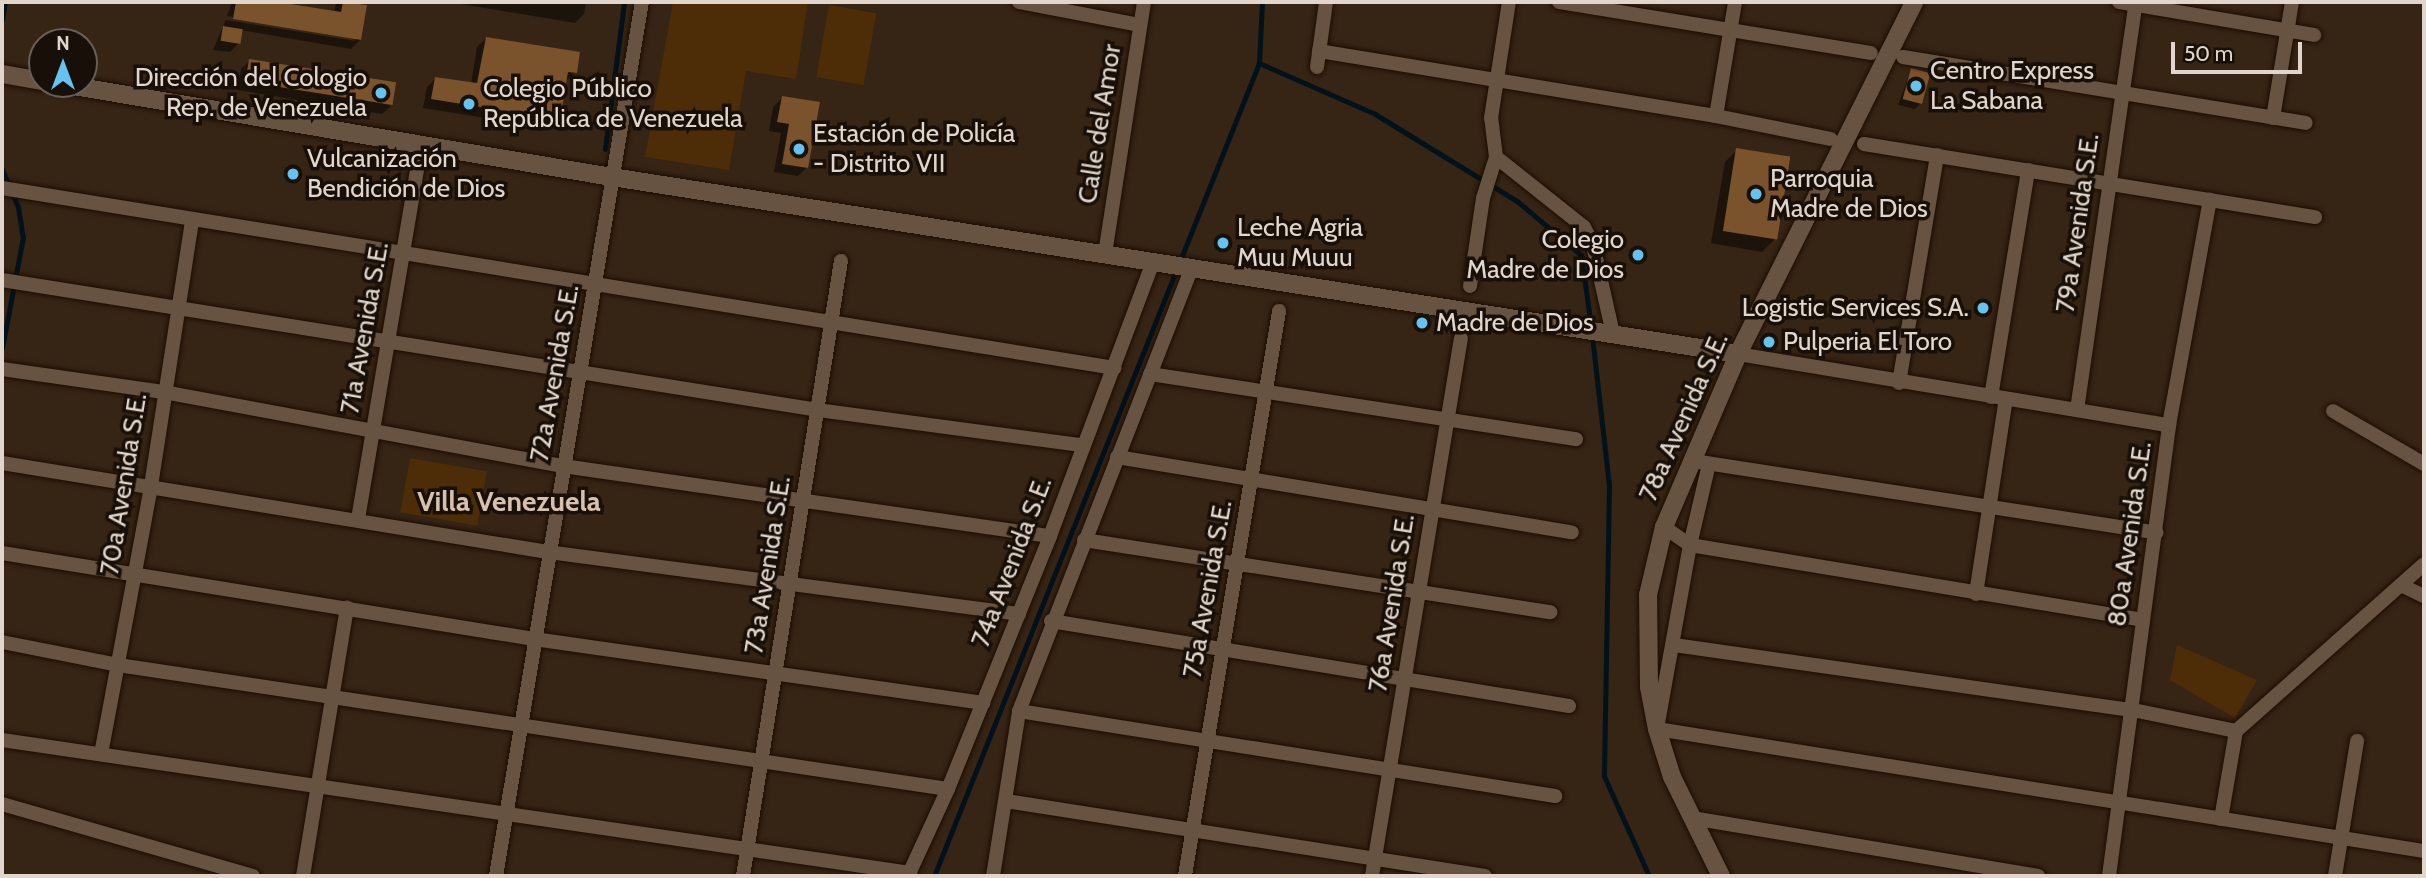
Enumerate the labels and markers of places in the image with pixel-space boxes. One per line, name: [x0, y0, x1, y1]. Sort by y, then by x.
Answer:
place label: Centro Express La Sabana: [1930, 55, 2094, 116]
place label: Dirección del Cologio Rep. de Venezuela: [135, 62, 367, 124]
place label: Colegio Público República de Venezuela: [483, 73, 743, 134]
marker: Centro Express La Sabana: [1908, 78, 1924, 94]
marker: Dirección del Cologio Rep. de Venezuela: [373, 85, 389, 101]
marker: Colegio Público República de Venezuela: [461, 96, 477, 112]
place label: Estación de Policía - Distrito VII: [813, 118, 1015, 180]
marker: Estación de Policía - Distrito VII: [791, 141, 807, 157]
place label: Vulcanización Bendición de Dios: [307, 143, 505, 204]
place label: Parroquia Madre de Dios: [1770, 163, 1928, 224]
marker: Vulcanización Bendición de Dios: [285, 166, 301, 182]
marker: Parroquia Madre de Dios: [1748, 186, 1764, 202]
place label: Leche Agria Muu Muuu: [1237, 212, 1363, 274]
place label: Colegio Madre de Dios: [1466, 224, 1624, 286]
marker: Leche Agria Muu Muuu: [1215, 235, 1231, 251]
marker: Colegio Madre de Dios: [1630, 247, 1646, 263]
place label: Logistic Services S.A.: [1742, 292, 1969, 324]
marker: Logistic Services S.A.: [1975, 300, 1991, 316]
place label: Madre de Dios: [1436, 307, 1594, 339]
marker: Madre de Dios: [1414, 315, 1430, 331]
place label: Pulperia El Toro: [1783, 326, 1952, 358]
marker: Pulperia El Toro: [1761, 334, 1777, 350]

